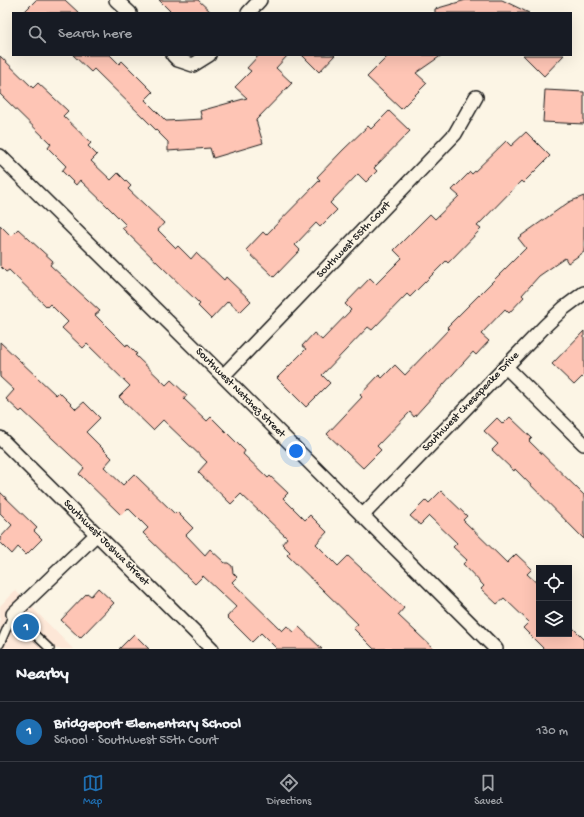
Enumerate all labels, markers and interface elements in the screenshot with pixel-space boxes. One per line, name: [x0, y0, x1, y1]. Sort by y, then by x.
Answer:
search box: [12, 12, 572, 56]
icon: search: [26, 23, 48, 45]
text: Search here: [58, 25, 132, 43]
street label: Southwest 55th Court: [314, 198, 395, 281]
street label: Southwest Natchez Street: [193, 346, 288, 441]
street label: Southwest Chesapeake Drive: [420, 349, 522, 454]
your location: [286, 441, 306, 461]
street label: Southwest Joshua Street: [61, 498, 152, 589]
map controls: [536, 565, 572, 637]
button: locate: [536, 565, 572, 601]
button: layers: [536, 601, 572, 637]
pin: 1: [13, 612, 39, 642]
text: Nearby: [16, 665, 69, 685]
text: Bridgeport Elementary School: [54, 715, 241, 733]
text: 1: [26, 724, 32, 739]
text: 130 m: [536, 724, 568, 739]
text: School · Southwest 55th Court: [54, 733, 218, 748]
tab: Map: [82, 772, 104, 808]
tab: Directions: [267, 772, 311, 808]
tab: Saved: [474, 772, 502, 808]

